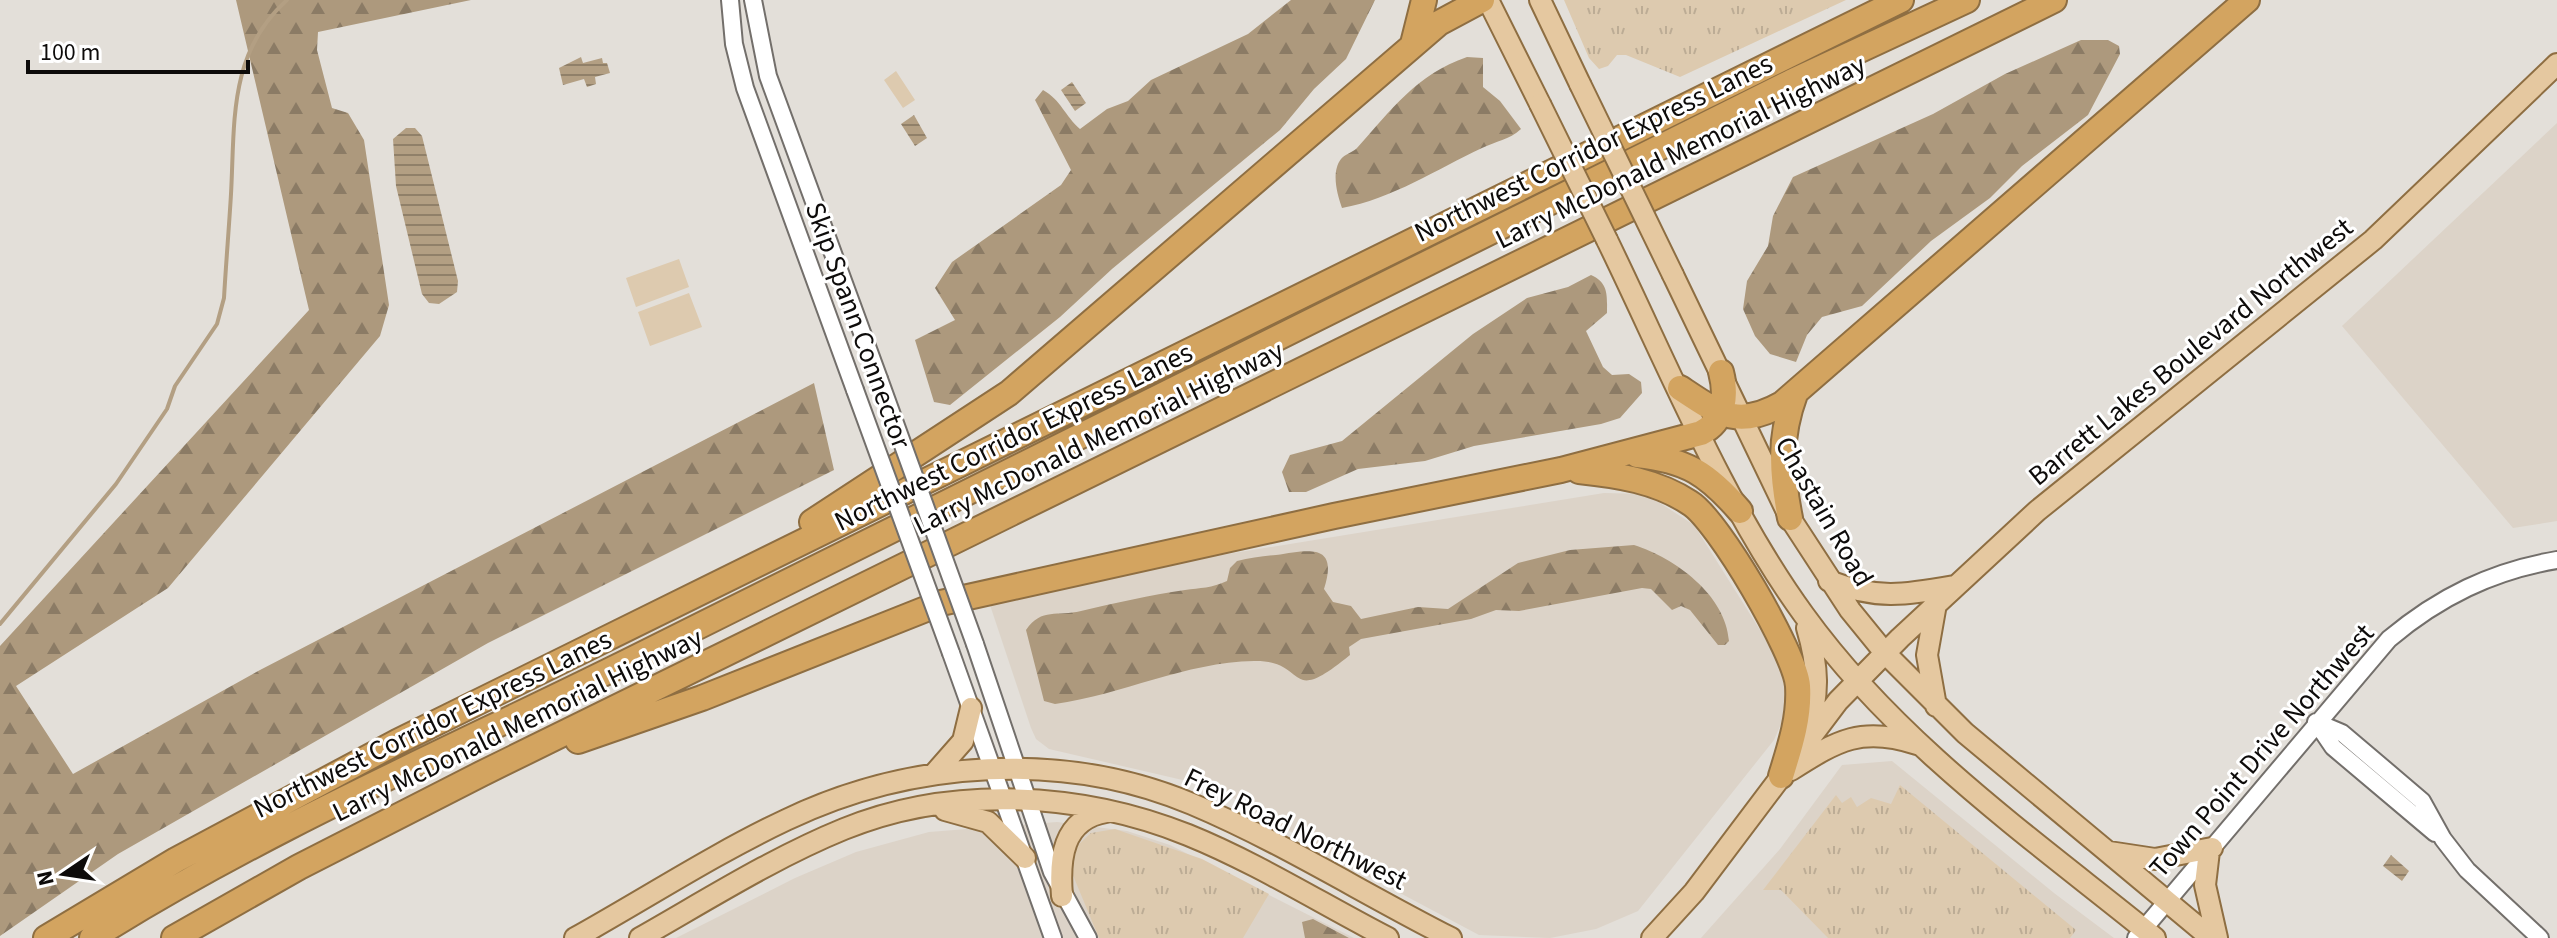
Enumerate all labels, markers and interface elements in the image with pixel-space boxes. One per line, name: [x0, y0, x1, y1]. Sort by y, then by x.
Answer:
scale bar: [28, 24, 248, 74]
text: 100 m: [40, 35, 100, 70]
street label: Northwest Corridor Express Lanes: [1407, 43, 1779, 252]
street label: Larry McDonald Memorial Highway: [1489, 45, 1872, 259]
street label: Skip Spann Connector: [795, 197, 921, 454]
street label: Barrett Lakes Boulevard Northwest: [2020, 208, 2362, 495]
street label: Larry McDonald Memorial Highway: [907, 331, 1290, 545]
street label: Northwest Corridor Express Lanes: [827, 332, 1199, 541]
street label: Chastain Road: [1765, 429, 1883, 594]
street label: Town Point Drive Northwest: [2140, 614, 2384, 887]
street label: Larry McDonald Memorial Highway: [326, 618, 709, 832]
street label: Northwest Corridor Express Lanes: [246, 619, 618, 828]
street label: Frey Road Northwest: [1177, 758, 1414, 900]
north arrow: [24, 834, 104, 914]
text: N: [28, 868, 63, 889]

